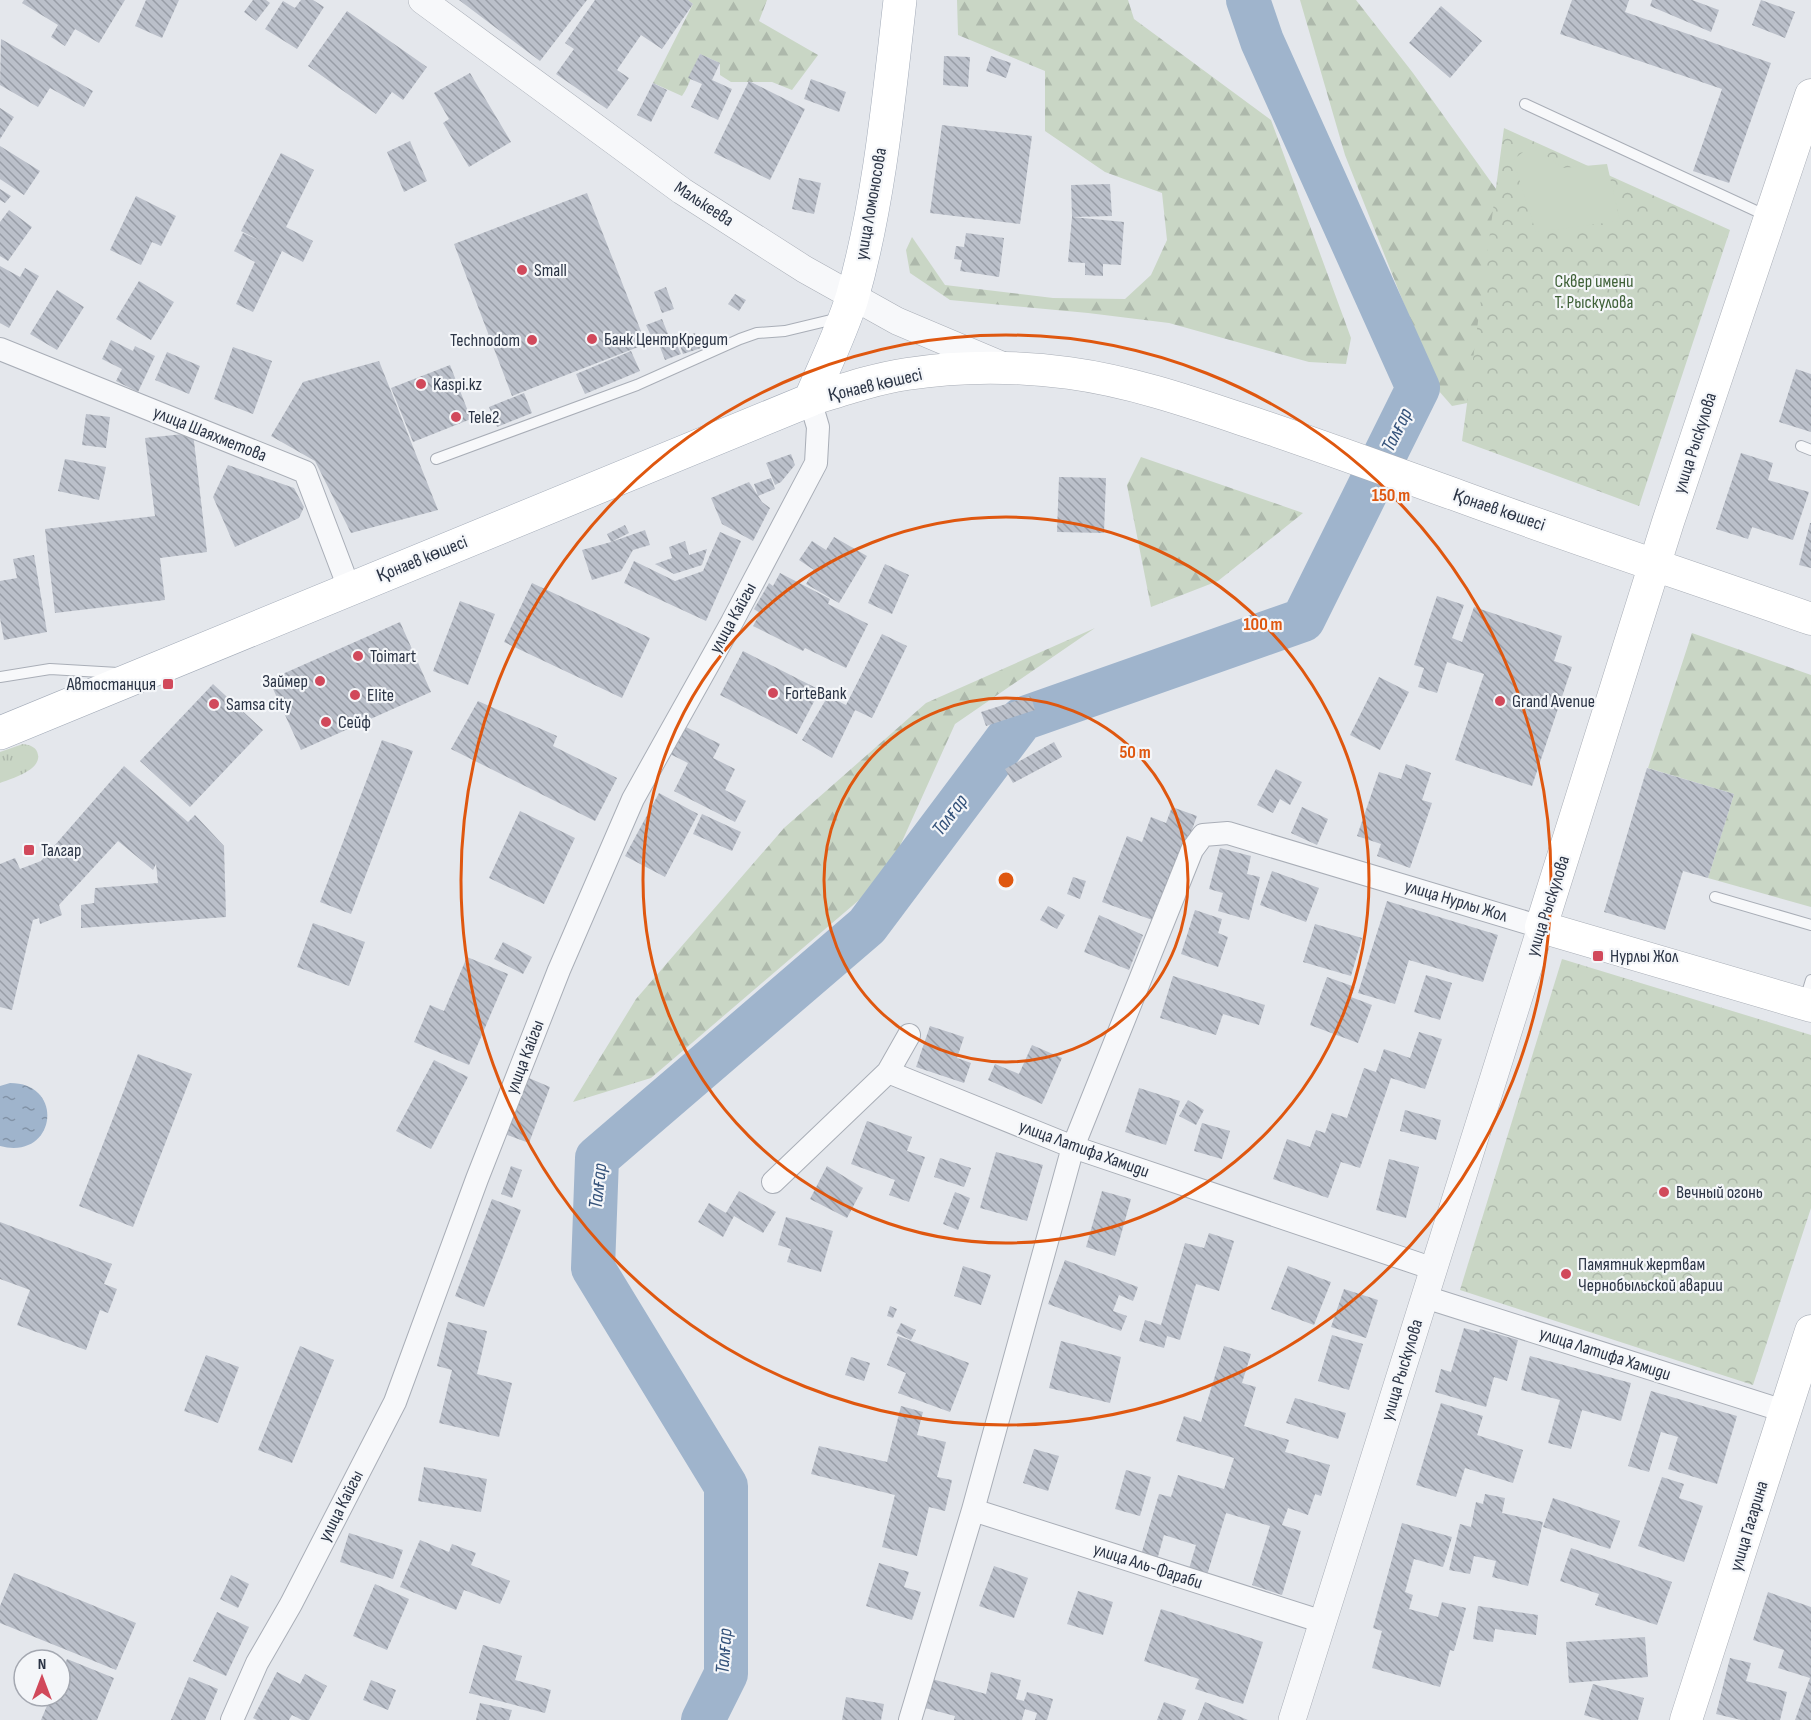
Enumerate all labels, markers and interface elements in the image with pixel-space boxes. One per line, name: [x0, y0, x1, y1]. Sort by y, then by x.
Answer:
street label: улица Ломоносова: [851, 146, 891, 262]
street label: Малькеева: [670, 177, 738, 231]
place label: Small: [534, 260, 567, 281]
marker: Small: [515, 263, 529, 277]
park label: Сквер имени Т. Рыскулова: [1554, 271, 1634, 313]
place label: Банк ЦентрКредит: [604, 329, 728, 350]
place label: Technodom: [450, 330, 520, 351]
marker: Банк ЦентрКредит: [585, 332, 599, 346]
marker: Technodom: [525, 333, 539, 347]
street label: Қонаев көшесі: [826, 364, 924, 406]
place label: Kaspi.kz: [433, 374, 483, 395]
marker: Kaspi.kz: [414, 377, 428, 391]
street label: улица Рыскулова: [1669, 390, 1721, 496]
street label: улица Шаяхметова: [150, 402, 270, 466]
water label: Талғар: [1376, 404, 1418, 456]
place label: Tele2: [468, 407, 499, 428]
marker: Tele2: [449, 410, 463, 424]
street label: Қонаев көшесі: [1450, 484, 1548, 536]
text: 150 m: [1372, 485, 1410, 506]
street label: Қонаев көшесі: [374, 531, 470, 587]
street label: улица Кайгы: [705, 579, 761, 657]
text: 100 m: [1244, 614, 1283, 635]
place label: Toimart: [370, 646, 417, 667]
marker: Toimart: [351, 649, 365, 663]
place label: Займер: [262, 671, 308, 692]
place label: Автостанция: [66, 674, 156, 695]
marker: Займер: [313, 674, 327, 688]
marker: Автостанция: [161, 677, 175, 691]
place label: ForteBank: [785, 683, 847, 704]
place label: Elite: [367, 685, 394, 706]
marker: ForteBank: [766, 686, 780, 700]
marker: Elite: [348, 688, 362, 702]
place label: Grand Avenue: [1512, 691, 1595, 712]
place label: Samsa city: [226, 694, 291, 715]
marker: Grand Avenue: [1493, 694, 1507, 708]
marker: Samsa city: [207, 697, 221, 711]
place label: Сейф: [338, 712, 371, 733]
marker: Сейф: [319, 715, 333, 729]
text: 50 m: [1119, 742, 1151, 763]
water label: Талғар: [927, 790, 973, 840]
place label: Талгар: [41, 840, 81, 861]
marker: Талгар: [22, 843, 36, 857]
street label: улица Рыскулова: [1522, 853, 1574, 959]
centre of rings: [996, 870, 1016, 890]
street label: улица Нурлы Жол: [1402, 875, 1511, 927]
place label: Нурлы Жол: [1610, 946, 1679, 967]
marker: Нурлы Жол: [1591, 949, 1605, 963]
street label: улица Кайгы: [501, 1017, 549, 1097]
street label: улица Латифа Хамиди: [1016, 1116, 1152, 1182]
water label: Талғар: [584, 1162, 612, 1210]
place label: Вечный огонь: [1676, 1182, 1763, 1203]
marker: Вечный огонь: [1657, 1185, 1671, 1199]
place label: Памятник жертвам Чернобыльской аварии: [1578, 1254, 1723, 1296]
marker: Памятник жертвам Чернобыльской аварии: [1559, 1267, 1573, 1281]
street label: улица Рыскулова: [1377, 1317, 1427, 1423]
street label: улица Латифа Хамиди: [1537, 1323, 1673, 1385]
street label: улица Кайгы: [314, 1467, 368, 1545]
street label: улица Гагарина: [1725, 1478, 1773, 1574]
street label: улица Аль-Фараби: [1091, 1538, 1205, 1594]
water label: Талғар: [710, 1628, 738, 1674]
north arrow: [12, 1648, 72, 1708]
text: N: [38, 1655, 46, 1674]

